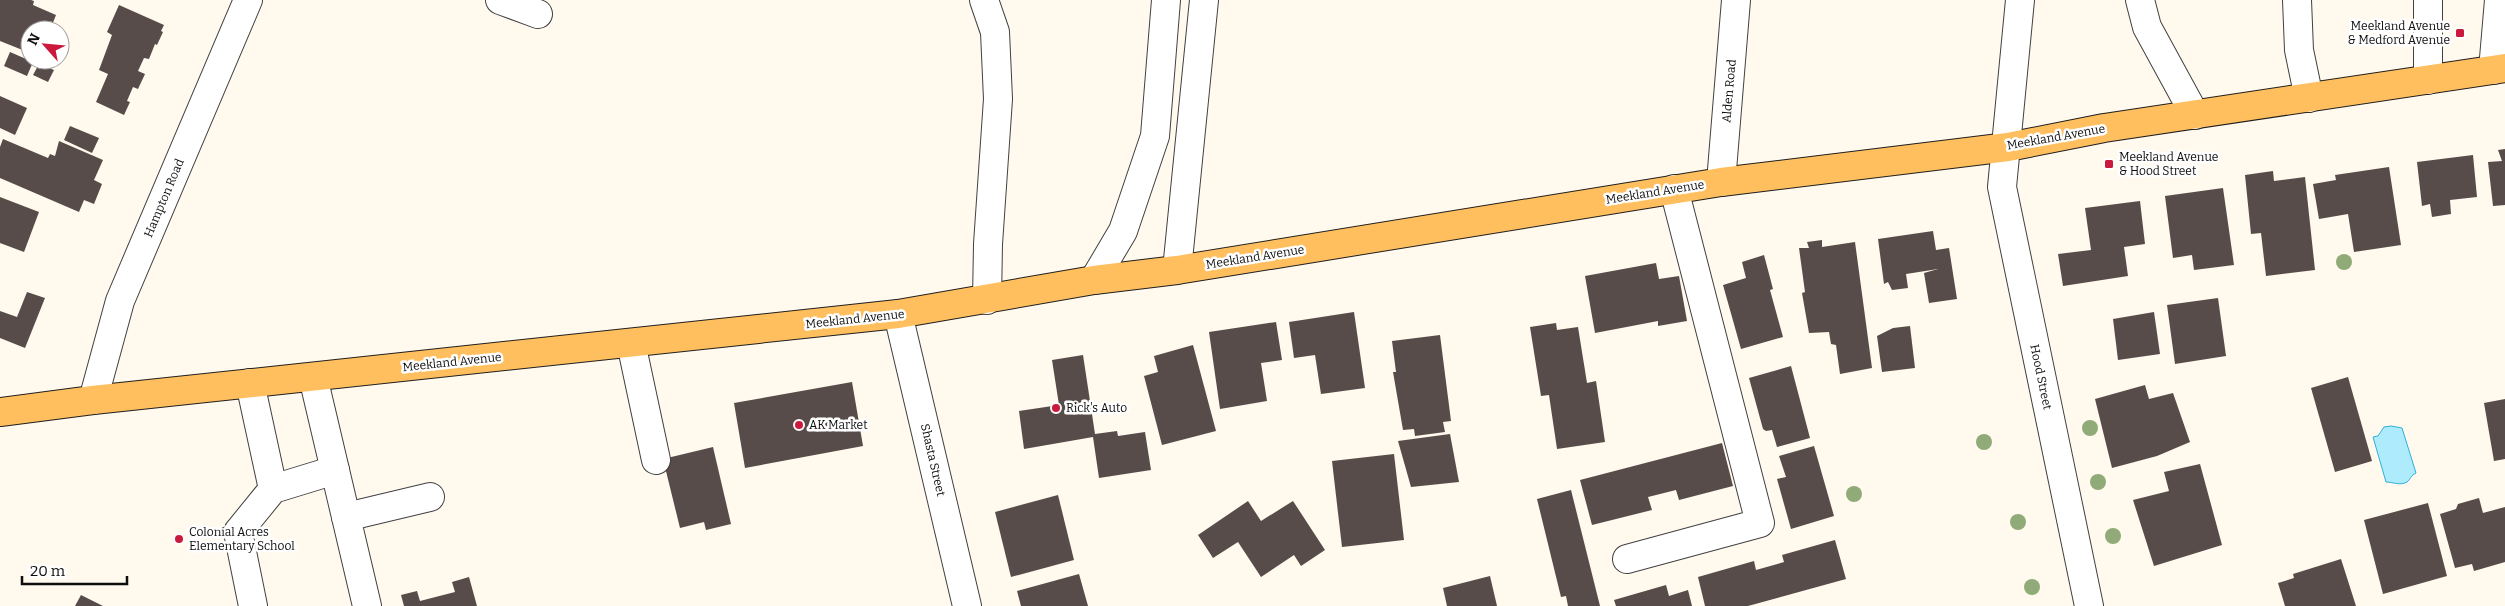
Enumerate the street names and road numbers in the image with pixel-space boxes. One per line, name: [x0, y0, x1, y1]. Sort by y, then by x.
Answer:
street label: Alden Road: [1719, 59, 1739, 123]
street label: Meekland Avenue: [2006, 121, 2106, 153]
street label: Hampton Road: [141, 157, 187, 239]
street label: Meekland Avenue: [1605, 177, 1705, 207]
street label: Meekland Avenue: [1205, 242, 1305, 272]
street label: Meekland Avenue: [805, 307, 905, 331]
street label: Hood Street: [2027, 343, 2055, 412]
street label: Meekland Avenue: [402, 350, 502, 374]
street label: Shasta Street: [918, 422, 948, 498]

